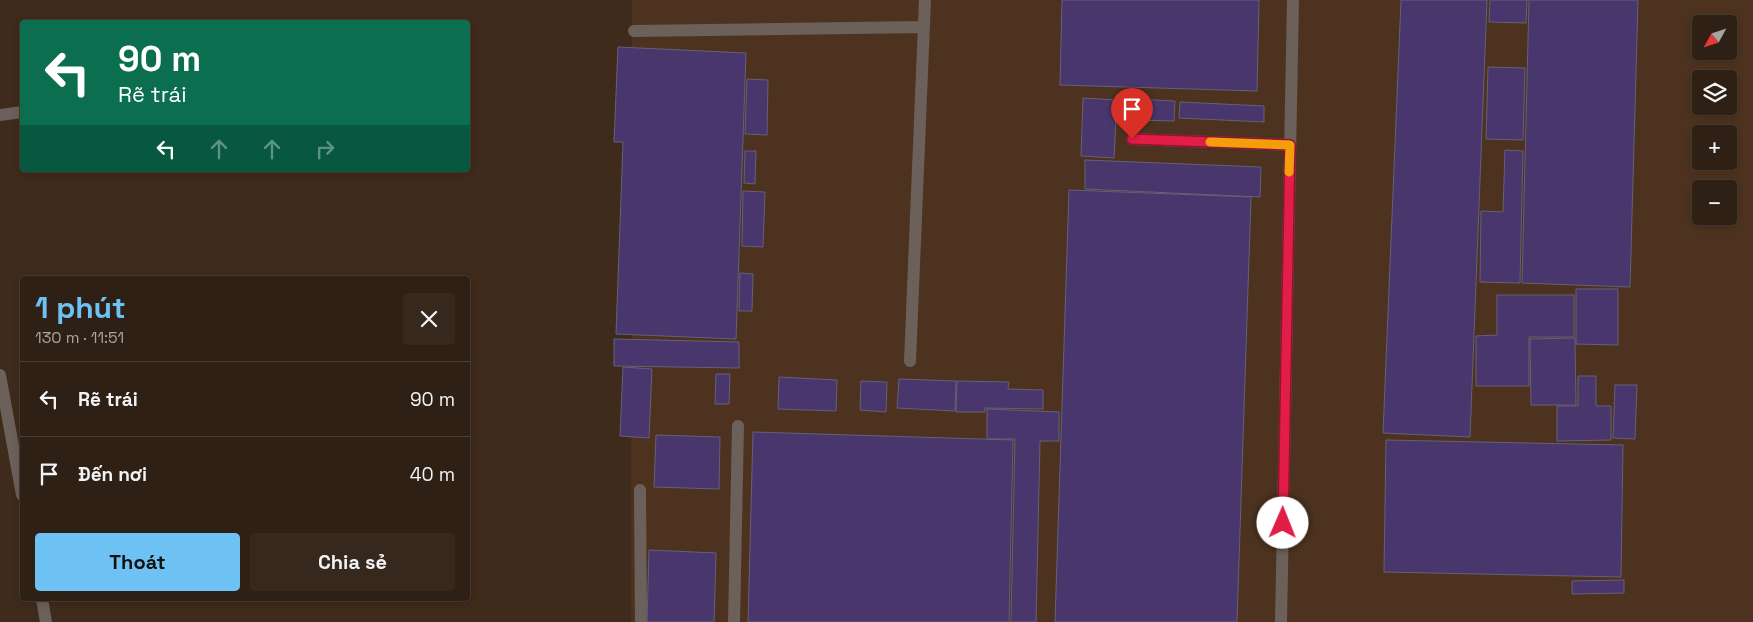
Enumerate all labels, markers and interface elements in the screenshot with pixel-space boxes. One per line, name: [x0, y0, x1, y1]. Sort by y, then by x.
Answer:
north arrow: [1692, 15, 1738, 60]
map controls: [1692, 15, 1737, 225]
text: 90 m: [118, 37, 201, 81]
icon: left: [35, 40, 100, 105]
button: layers: [1692, 70, 1737, 115]
text: Rẽ trái: [118, 80, 187, 108]
pin: [1111, 88, 1153, 139]
icon: arrive: [1118, 95, 1146, 123]
button: +: [1692, 125, 1737, 170]
icon: left: [152, 135, 180, 163]
icon: ahead: [205, 135, 233, 163]
icon: ahead: [258, 135, 286, 163]
icon: right: [311, 135, 339, 163]
button: −: [1692, 180, 1737, 225]
text: 1 phút: [35, 288, 126, 327]
button: close: [403, 293, 455, 345]
text: 130 m · 11:51: [35, 327, 124, 348]
icon: left: [35, 385, 63, 413]
text: Rẽ trái: [78, 387, 138, 412]
text: 90 m: [410, 387, 455, 412]
icon: arrive: [35, 460, 63, 488]
text: Đến nơi: [78, 462, 147, 487]
text: 40 m: [410, 462, 455, 487]
position arrow: [1256, 496, 1308, 548]
button: Thoát: [35, 533, 240, 591]
button: Chia sẻ: [250, 533, 455, 591]

